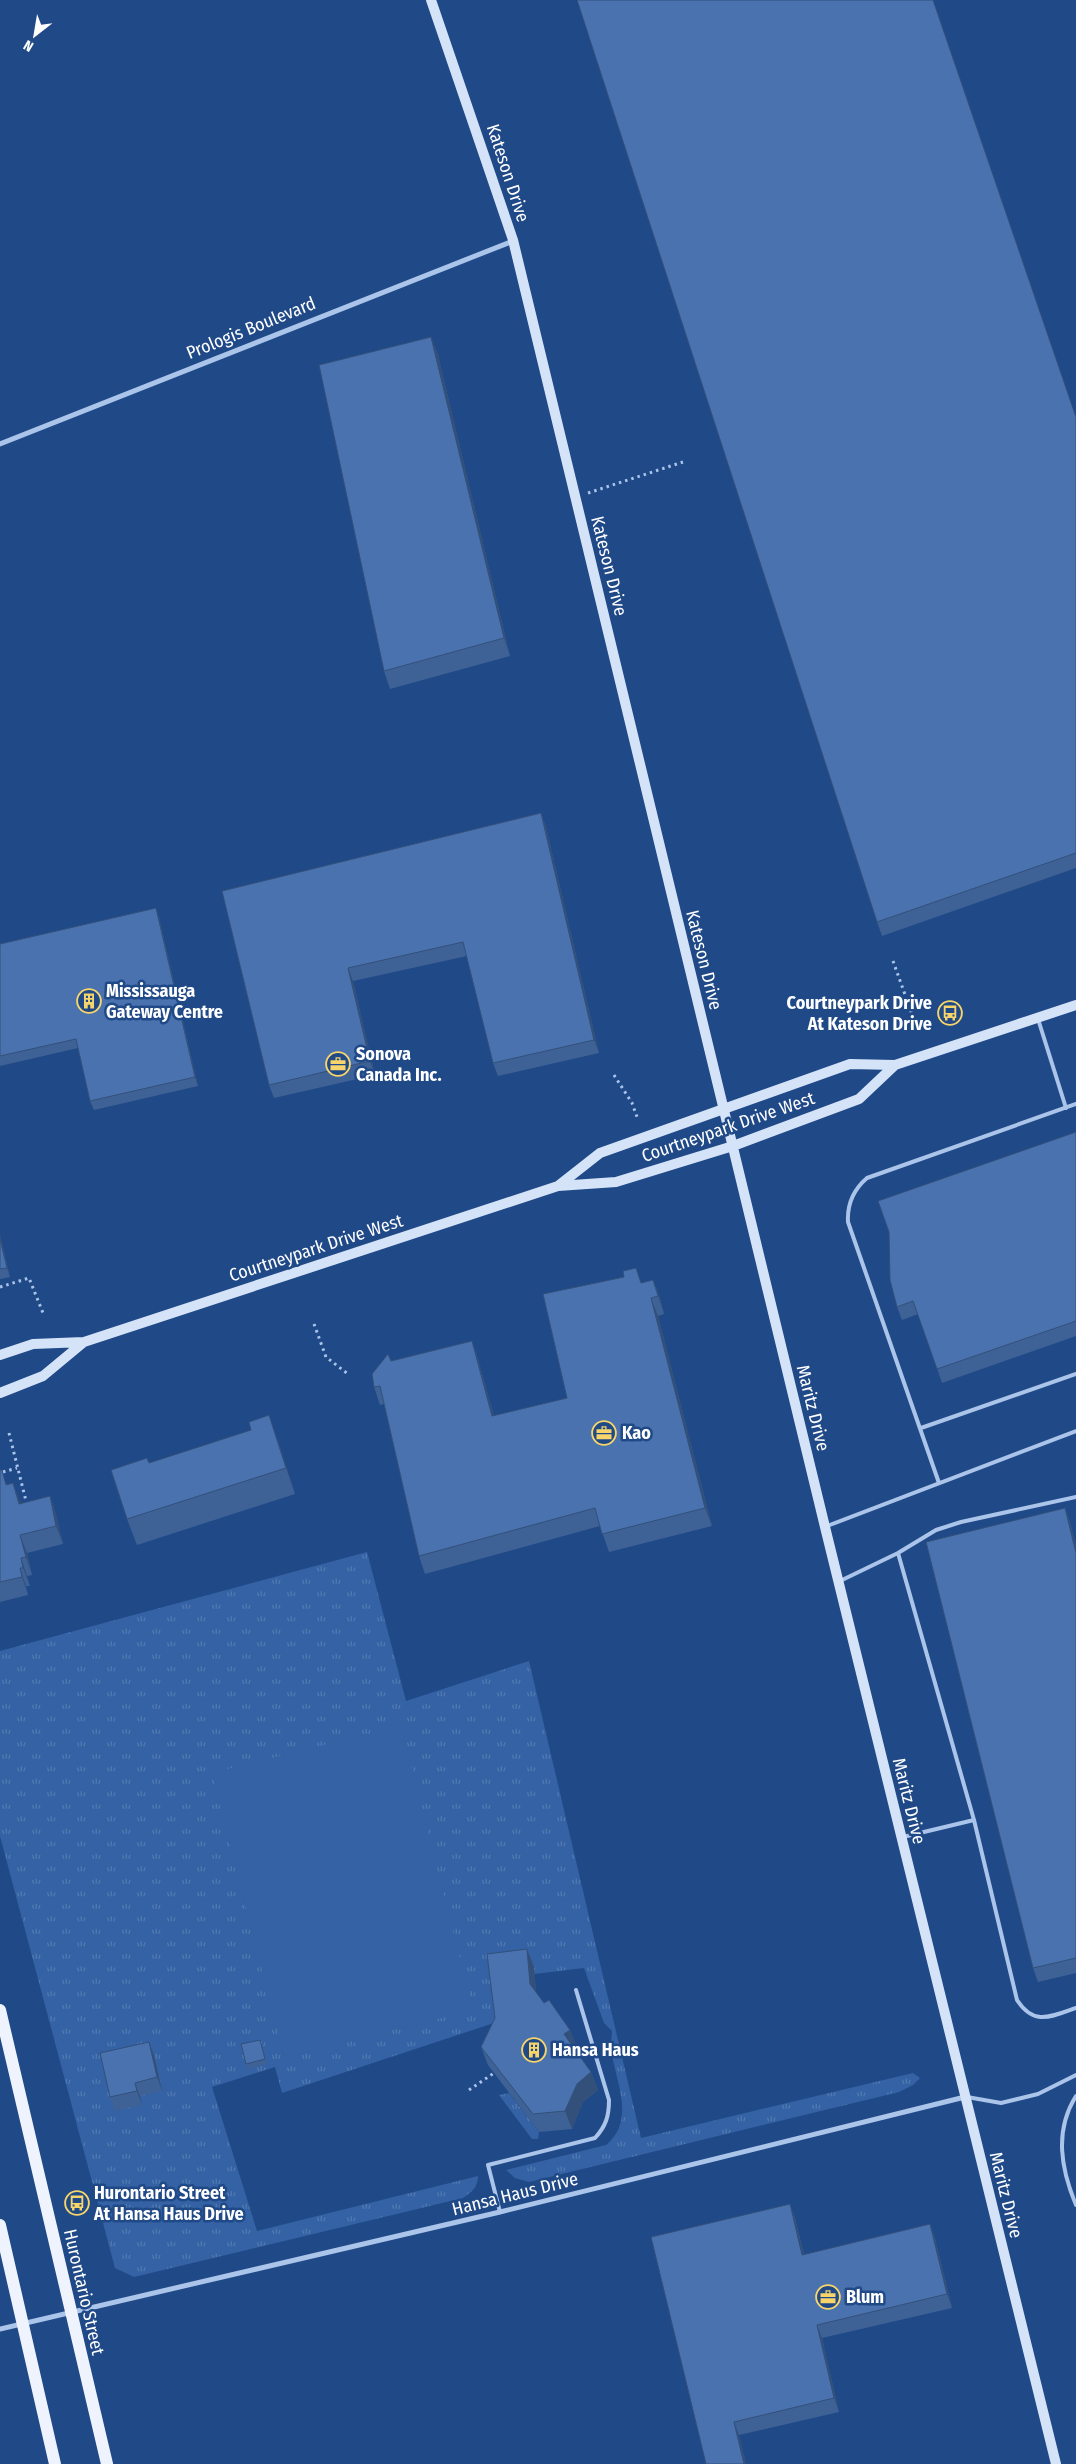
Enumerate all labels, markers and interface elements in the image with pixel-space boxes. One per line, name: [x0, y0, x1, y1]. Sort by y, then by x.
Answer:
north arrow: [10, 10, 60, 60]
text: N: [21, 36, 37, 55]
street label: Kateson Drive: [482, 121, 534, 225]
street label: Prologis Boulevard: [183, 292, 319, 364]
street label: Kateson Drive: [586, 514, 632, 618]
street label: Kateson Drive: [681, 908, 727, 1012]
place label: Mississauga Gateway Centre: [106, 980, 223, 1023]
building icon: Mississauga Gateway Centre: [76, 988, 102, 1014]
place label: Courtneypark Drive At Kateson Drive: [787, 992, 932, 1035]
bus stop icon: Courtneypark Drive At Kateson Drive: [937, 1000, 963, 1026]
place label: Sonova Canada Inc.: [356, 1043, 442, 1086]
office icon: Sonova Canada Inc.: [325, 1051, 351, 1077]
street label: Courtneypark Drive West: [639, 1087, 817, 1167]
street label: Courtneypark Drive West: [226, 1209, 406, 1286]
street label: Maritz Drive: [792, 1363, 834, 1453]
office icon: Kao: [591, 1420, 617, 1446]
place label: Kao: [622, 1422, 651, 1444]
street label: Maritz Drive: [888, 1756, 930, 1846]
building icon: Hansa Haus: [521, 2037, 547, 2063]
place label: Hansa Haus: [552, 2039, 639, 2061]
street label: Maritz Drive: [985, 2150, 1027, 2240]
street label: Hansa Haus Drive: [450, 2168, 580, 2220]
place label: Hurontario Street At Hansa Haus Drive: [93, 2182, 244, 2225]
bus stop icon: Hurontario Street At Hansa Haus Drive: [64, 2190, 90, 2216]
street label: Hurontario Street: [59, 2227, 109, 2357]
office icon: Blum: [815, 2284, 841, 2310]
place label: Blum: [846, 2286, 884, 2308]

